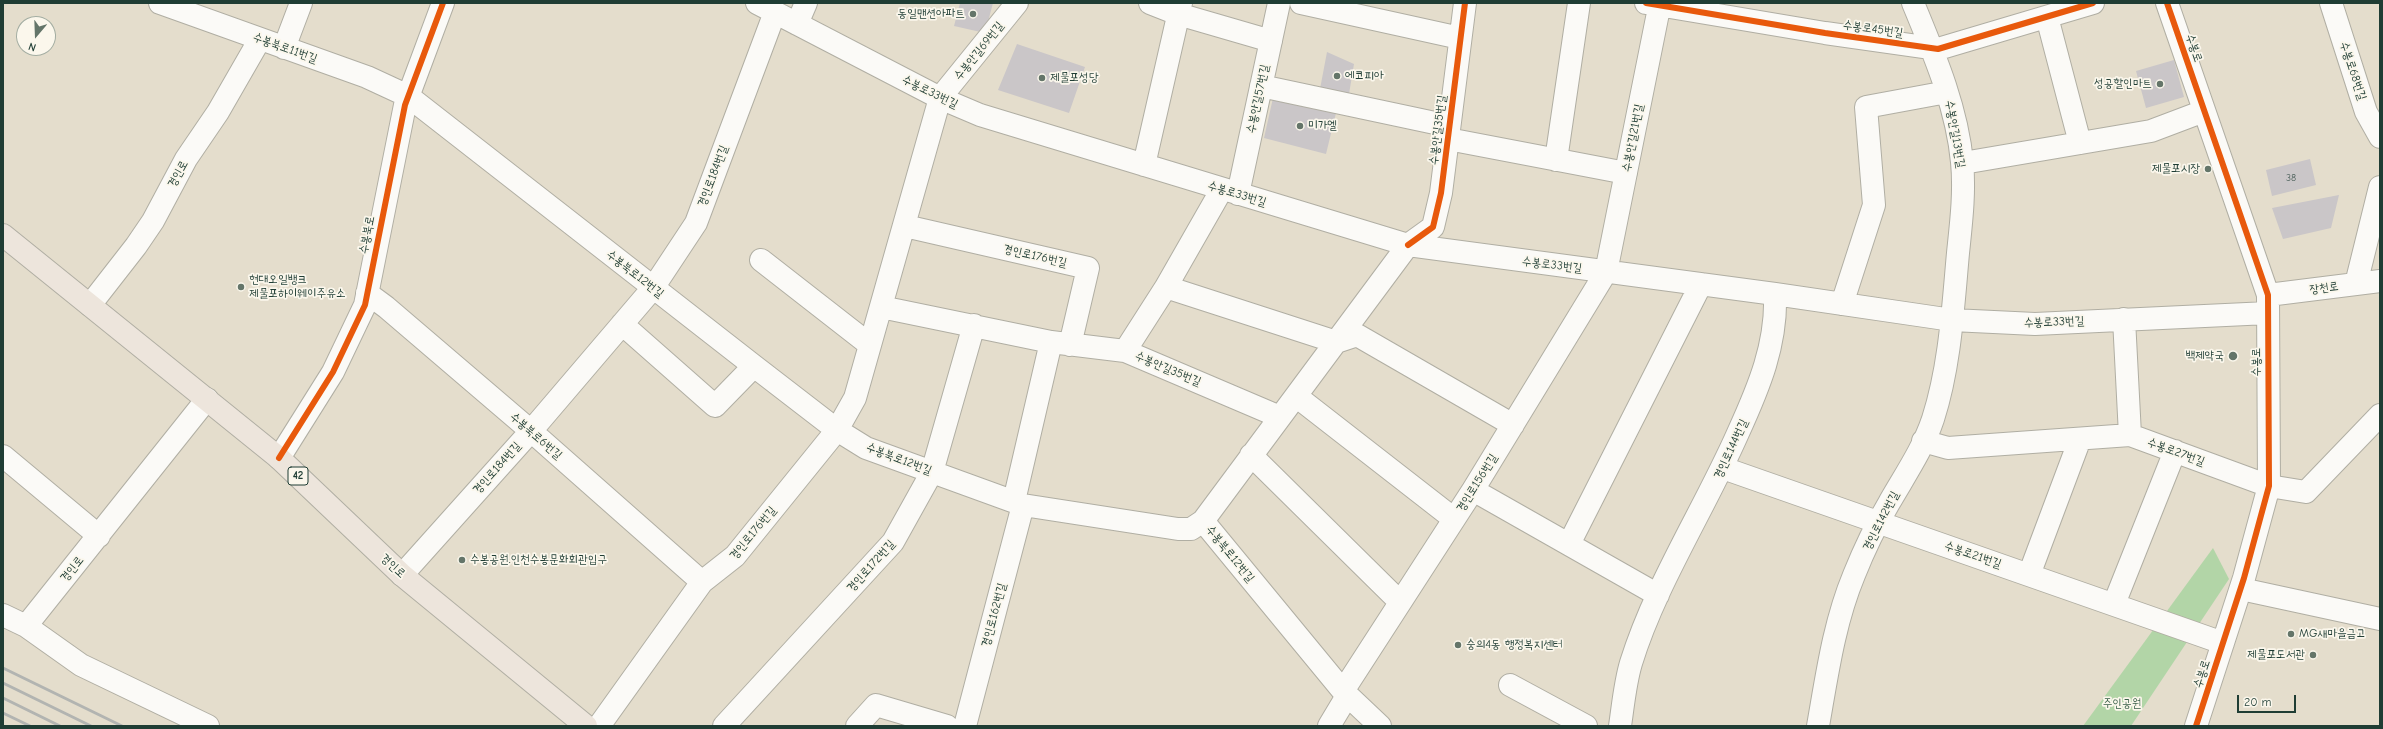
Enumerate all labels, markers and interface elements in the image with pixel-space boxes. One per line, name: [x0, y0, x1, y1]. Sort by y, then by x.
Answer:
place label: 동일맨션아파트: [897, 7, 965, 21]
marker: 동일맨션아파트: [968, 9, 978, 19]
north arrow: [16, 16, 56, 56]
street label: 수봉로45번길: [1842, 18, 1904, 40]
street label: 수봉안길69번길: [951, 19, 1007, 83]
street label: 수봉북로11번길: [251, 30, 319, 66]
street label: 수봉로: [2182, 32, 2206, 64]
text: N: [27, 40, 38, 54]
street label: 수봉로68번길: [2337, 40, 2369, 102]
street label: 수봉안길57번길: [1244, 63, 1272, 135]
place label: 에코피아: [1345, 69, 1384, 83]
place label: 제물포성당: [1050, 71, 1098, 85]
marker: 에코피아: [1332, 71, 1342, 81]
street label: 수봉로33번길: [900, 72, 960, 112]
marker: 제물포성당: [1037, 73, 1047, 83]
place label: 성공할인마트: [2094, 77, 2152, 91]
marker: 성공할인마트: [2155, 79, 2165, 89]
street label: 수봉안길35번길: [1427, 94, 1449, 166]
street label: 수봉안길13번길: [1942, 99, 1968, 169]
street label: 수봉안길21번길: [1619, 103, 1647, 173]
place label: 미가엘: [1308, 119, 1337, 133]
marker: 미가엘: [1295, 121, 1305, 131]
street label: 경인로184번길: [695, 143, 731, 209]
street label: 경인로: [165, 158, 191, 190]
place label: 제물포시장: [2152, 162, 2200, 176]
marker: 제물포시장: [2203, 164, 2213, 174]
house number: 38: [2286, 172, 2296, 184]
street label: 수봉로33번길: [1206, 178, 1268, 210]
street label: 수봉북로: [356, 215, 378, 255]
street label: 경인로176번길: [1002, 242, 1068, 270]
street label: 수봉북로12번길: [603, 247, 667, 301]
street label: 수봉로33번길: [1521, 254, 1583, 276]
place label: 현대오일뱅크 제물포하이웨이주유소: [249, 273, 346, 301]
street label: 장천로: [2309, 279, 2339, 297]
marker: 현대오일뱅크 제물포하이웨이주유소: [236, 282, 246, 292]
street label: 수봉로33번길: [2024, 314, 2084, 330]
street label: 수봉로: [2250, 348, 2264, 376]
street label: 수봉안길35번길: [1133, 349, 1203, 389]
place label: 백제약국: [2185, 349, 2224, 363]
marker: 백제약국: [2227, 350, 2239, 362]
street label: 수봉북로6번길: [507, 409, 565, 463]
street label: 경인로144번길: [1711, 417, 1751, 481]
street label: 수봉로27번길: [2145, 435, 2207, 469]
street label: 경인로184번길: [470, 439, 524, 497]
street label: 수봉북로12번길: [864, 440, 934, 478]
street label: 경인로156번길: [1453, 451, 1501, 515]
road number: 42: [288, 467, 308, 485]
street label: 경인로142번길: [1860, 489, 1902, 553]
street label: 경인로176번길: [727, 503, 779, 563]
street label: 수봉북로12번길: [1203, 523, 1257, 585]
street label: 경인로172번길: [844, 537, 898, 595]
street label: 수봉로21번길: [1943, 539, 2003, 571]
street label: 경인로: [377, 551, 409, 581]
street label: 경인로: [57, 553, 87, 585]
place label: 수봉공원.인천수봉문화회관입구: [470, 553, 607, 567]
marker: 수봉공원.인천수봉문화회관입구: [457, 555, 467, 565]
street label: 경인로162번길: [979, 581, 1009, 649]
place label: MG새마을금고: [2299, 627, 2366, 641]
marker: MG새마을금고: [2286, 629, 2296, 639]
place label: 숭의4동 행정복지센터: [1466, 638, 1563, 652]
marker: 숭의4동 행정복지센터: [1453, 640, 1463, 650]
place label: 제물포도서관: [2247, 648, 2305, 662]
marker: 제물포도서관: [2308, 650, 2318, 660]
street label: 수봉로: [2191, 658, 2213, 690]
scale bar: [2239, 687, 2298, 713]
text: 20 m: [2244, 695, 2272, 709]
park label: 주인공원: [2103, 697, 2141, 711]

